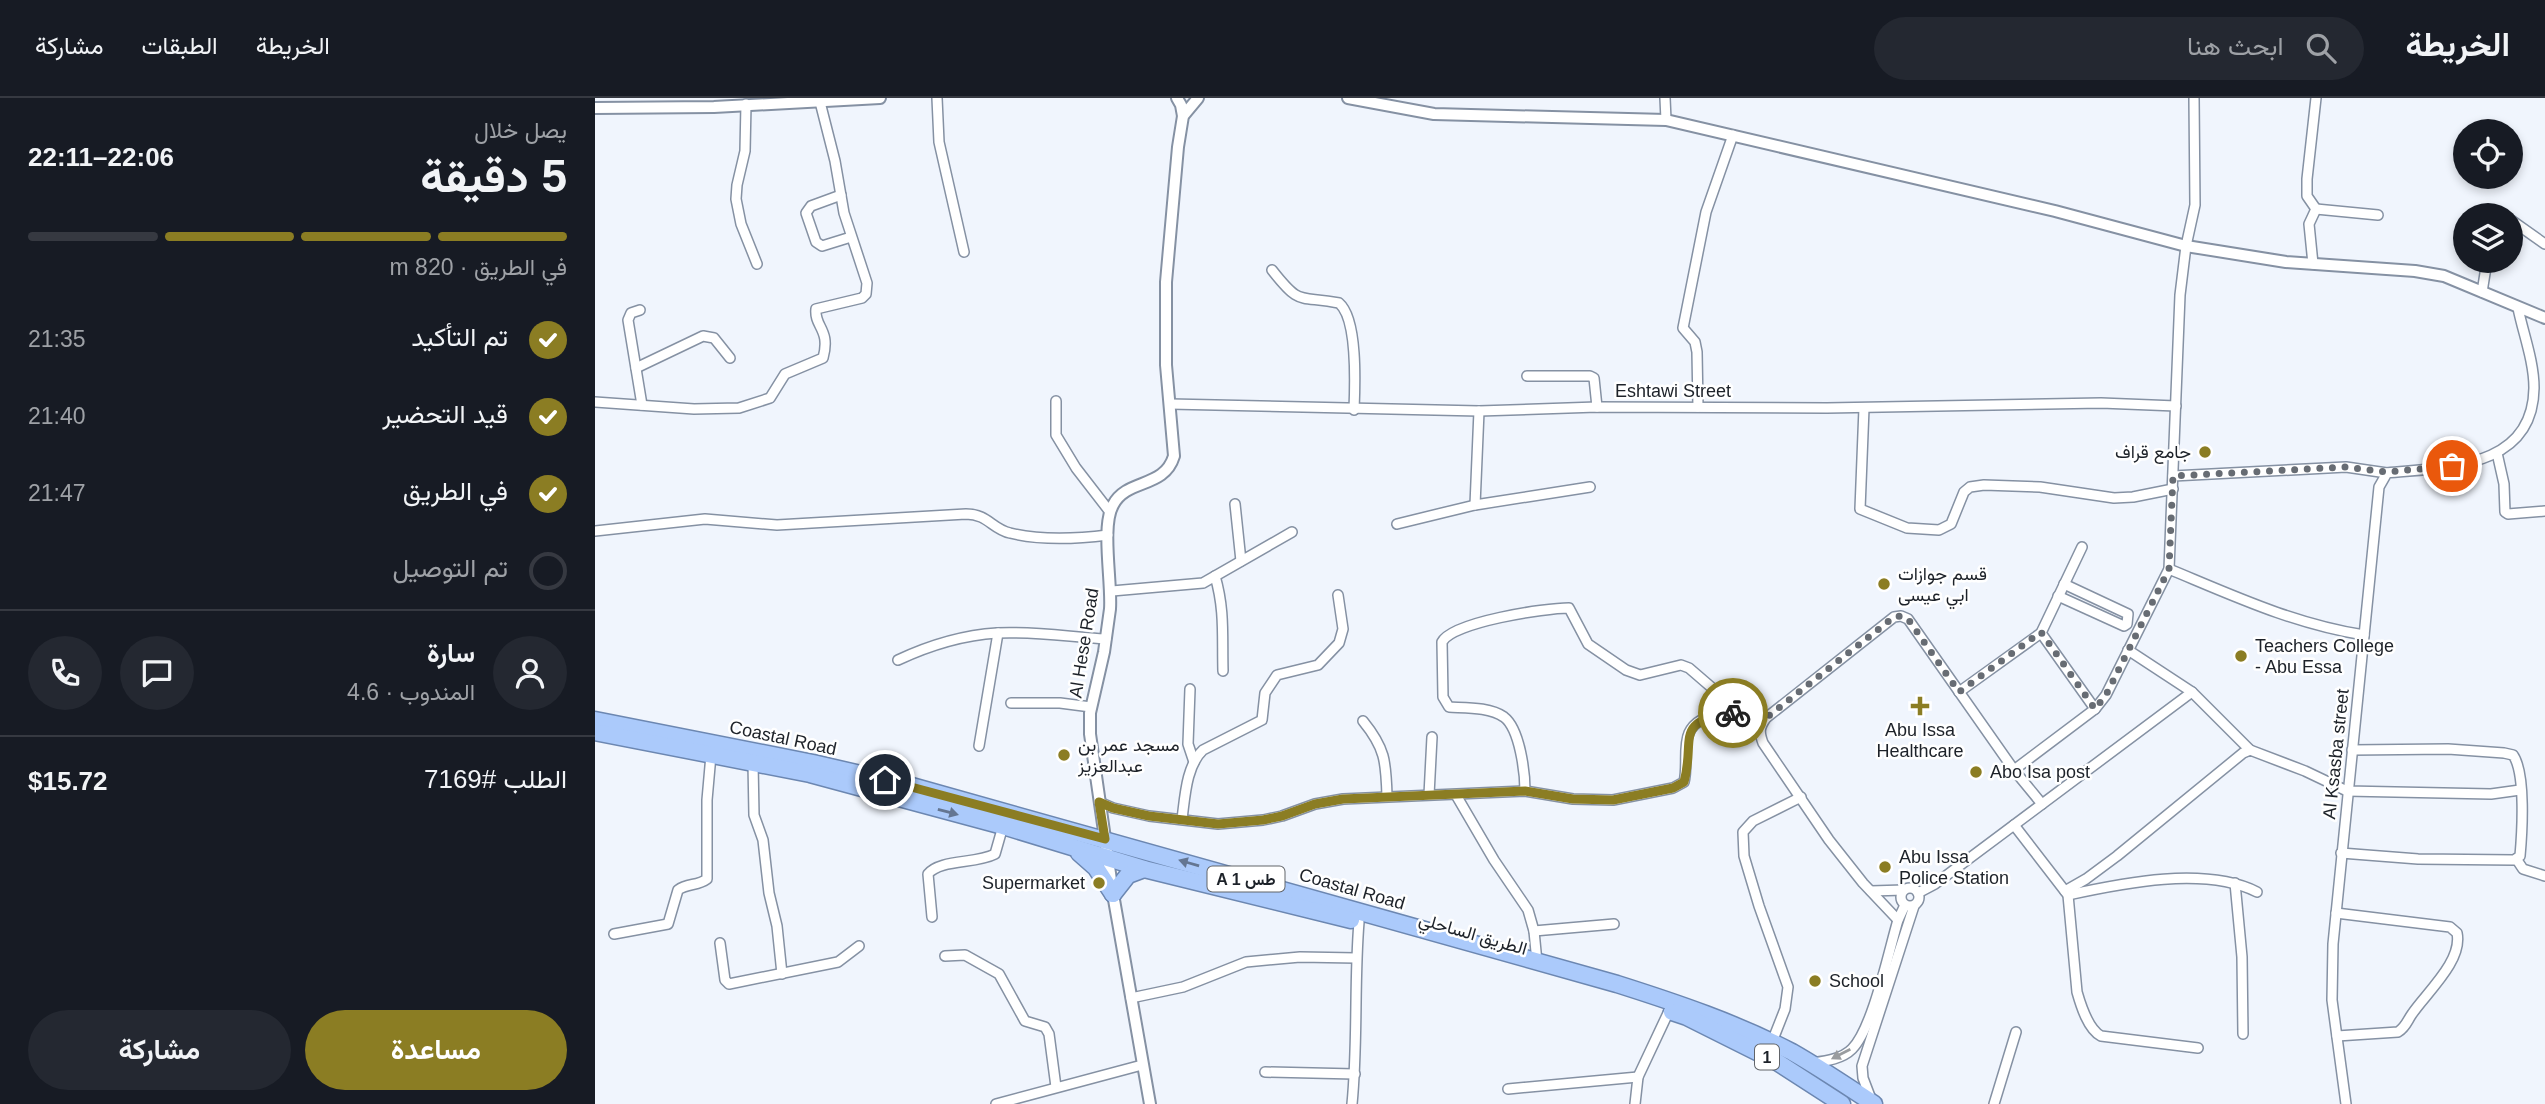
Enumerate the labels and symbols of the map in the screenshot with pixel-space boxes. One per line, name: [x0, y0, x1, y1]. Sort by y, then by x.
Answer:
street label: Eshtawi Street: [1615, 381, 1731, 401]
pin: [2422, 436, 2482, 496]
place label: جامع قراف: [2115, 442, 2191, 464]
marker: جامع قراف: [2197, 444, 2213, 460]
place label: قسم جوازات ابي عيسى: [1898, 564, 1987, 610]
marker: قسم جوازات ابي عيسى: [1876, 576, 1892, 592]
street label: Al Hese Road: [1065, 587, 1103, 699]
place label: Teachers College - Abu Essa: [2255, 636, 2394, 677]
marker: Teachers College - Abu Essa: [2233, 648, 2249, 664]
courier: [1698, 678, 1768, 748]
street label: Al Ksasba street: [2319, 688, 2353, 820]
marker: Abu Issa Healthcare: [1910, 696, 1930, 716]
street label: Coastal Road: [728, 717, 838, 759]
place label: Abu Issa Healthcare: [1876, 720, 1964, 761]
place label: مسجد عمر بن عبدالعزيز: [1077, 735, 1180, 777]
marker: مسجد عمر بن عبدالعزيز: [1056, 747, 1072, 763]
pin: [855, 750, 915, 810]
place label: Abo Isa post: [1990, 762, 2090, 782]
marker: Abo Isa post: [1968, 764, 1984, 780]
one-way arrow: [938, 807, 959, 817]
place label: Abu Issa Police Station: [1899, 847, 2009, 888]
one-way arrow: [1178, 857, 1200, 868]
marker: Abu Issa Police Station: [1877, 859, 1893, 875]
street label: Coastal Road: [1297, 864, 1407, 914]
road number: A 1 طس: [1207, 866, 1285, 892]
place label: Supermarket: [982, 873, 1085, 893]
marker: Supermarket: [1091, 875, 1107, 891]
street label: الطريق الساحلي: [1415, 909, 1529, 964]
place label: School: [1829, 971, 1884, 991]
marker: School: [1807, 973, 1823, 989]
road number: 1: [1755, 1044, 1779, 1070]
one-way arrow: [1831, 1048, 1851, 1060]

